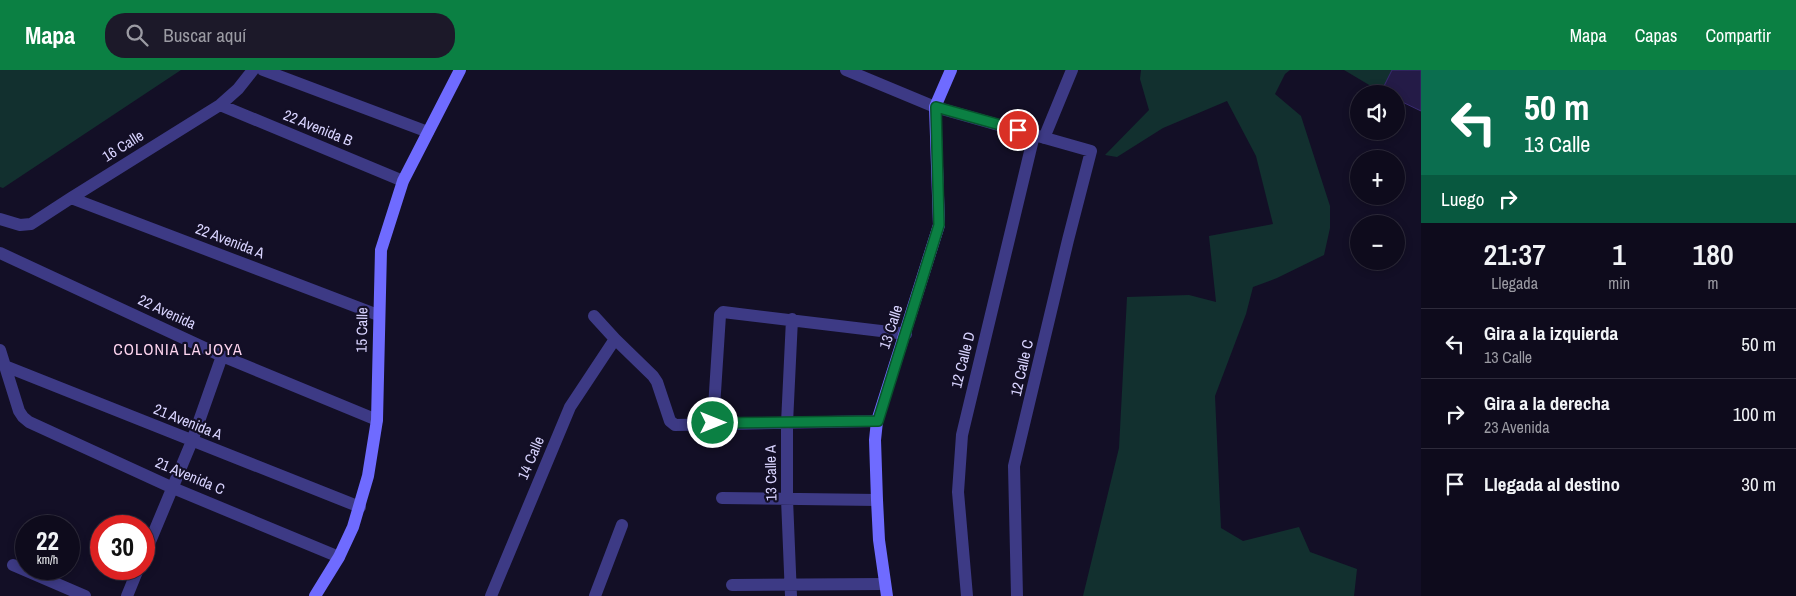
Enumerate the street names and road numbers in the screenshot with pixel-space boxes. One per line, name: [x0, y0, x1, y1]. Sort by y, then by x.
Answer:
street label: 22 Avenida B: [280, 104, 356, 151]
street label: 16 Calle: [98, 125, 148, 166]
street label: 22 Avenida A: [193, 218, 268, 264]
street label: 22 Avenida: [135, 289, 200, 334]
street label: 13 Calle: [874, 302, 908, 352]
street label: 15 Calle: [351, 307, 372, 353]
street label: 12 Calle D: [945, 329, 980, 390]
street label: 12 Calle C: [1005, 337, 1038, 398]
street label: 21 Avenida A: [151, 398, 226, 445]
street label: 14 Calle: [512, 433, 549, 483]
street label: 13 Calle A: [759, 444, 781, 501]
street label: 21 Avenida C: [152, 451, 228, 500]

